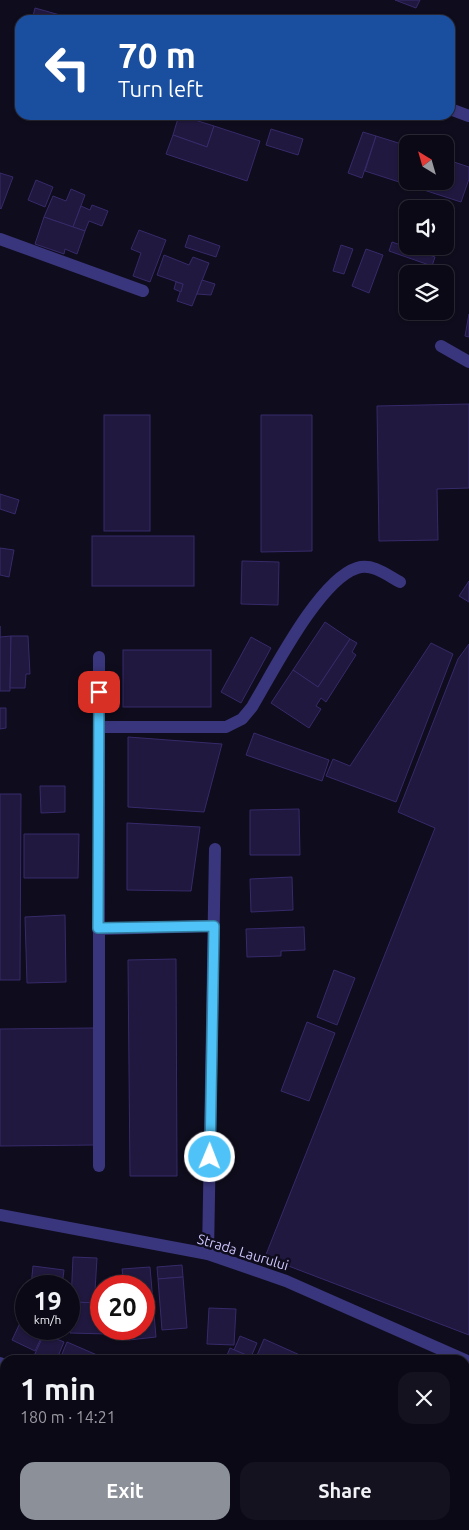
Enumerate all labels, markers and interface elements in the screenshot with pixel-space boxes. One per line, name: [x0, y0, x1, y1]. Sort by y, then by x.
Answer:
icon: left: [35, 35, 100, 100]
text: 70 m: [118, 35, 196, 75]
text: Turn left: [118, 76, 203, 101]
north arrow: [399, 135, 454, 190]
map controls: [399, 135, 454, 320]
button: sound: [399, 200, 454, 255]
button: layers: [399, 265, 454, 320]
pin: [78, 671, 120, 713]
icon: arrive: [85, 678, 113, 706]
position arrow: [183, 1130, 235, 1182]
street label: Strada Laurului: [195, 1231, 291, 1273]
speed limit sign: 20: [90, 1275, 155, 1340]
text: 19: [33, 1287, 62, 1315]
text: km/h: [34, 1313, 61, 1326]
text: 1 min: [20, 1372, 96, 1406]
button: close: [398, 1372, 450, 1424]
text: 180 m · 14:21: [20, 1408, 116, 1426]
button: Exit: [20, 1462, 230, 1520]
button: Share: [240, 1462, 450, 1520]

